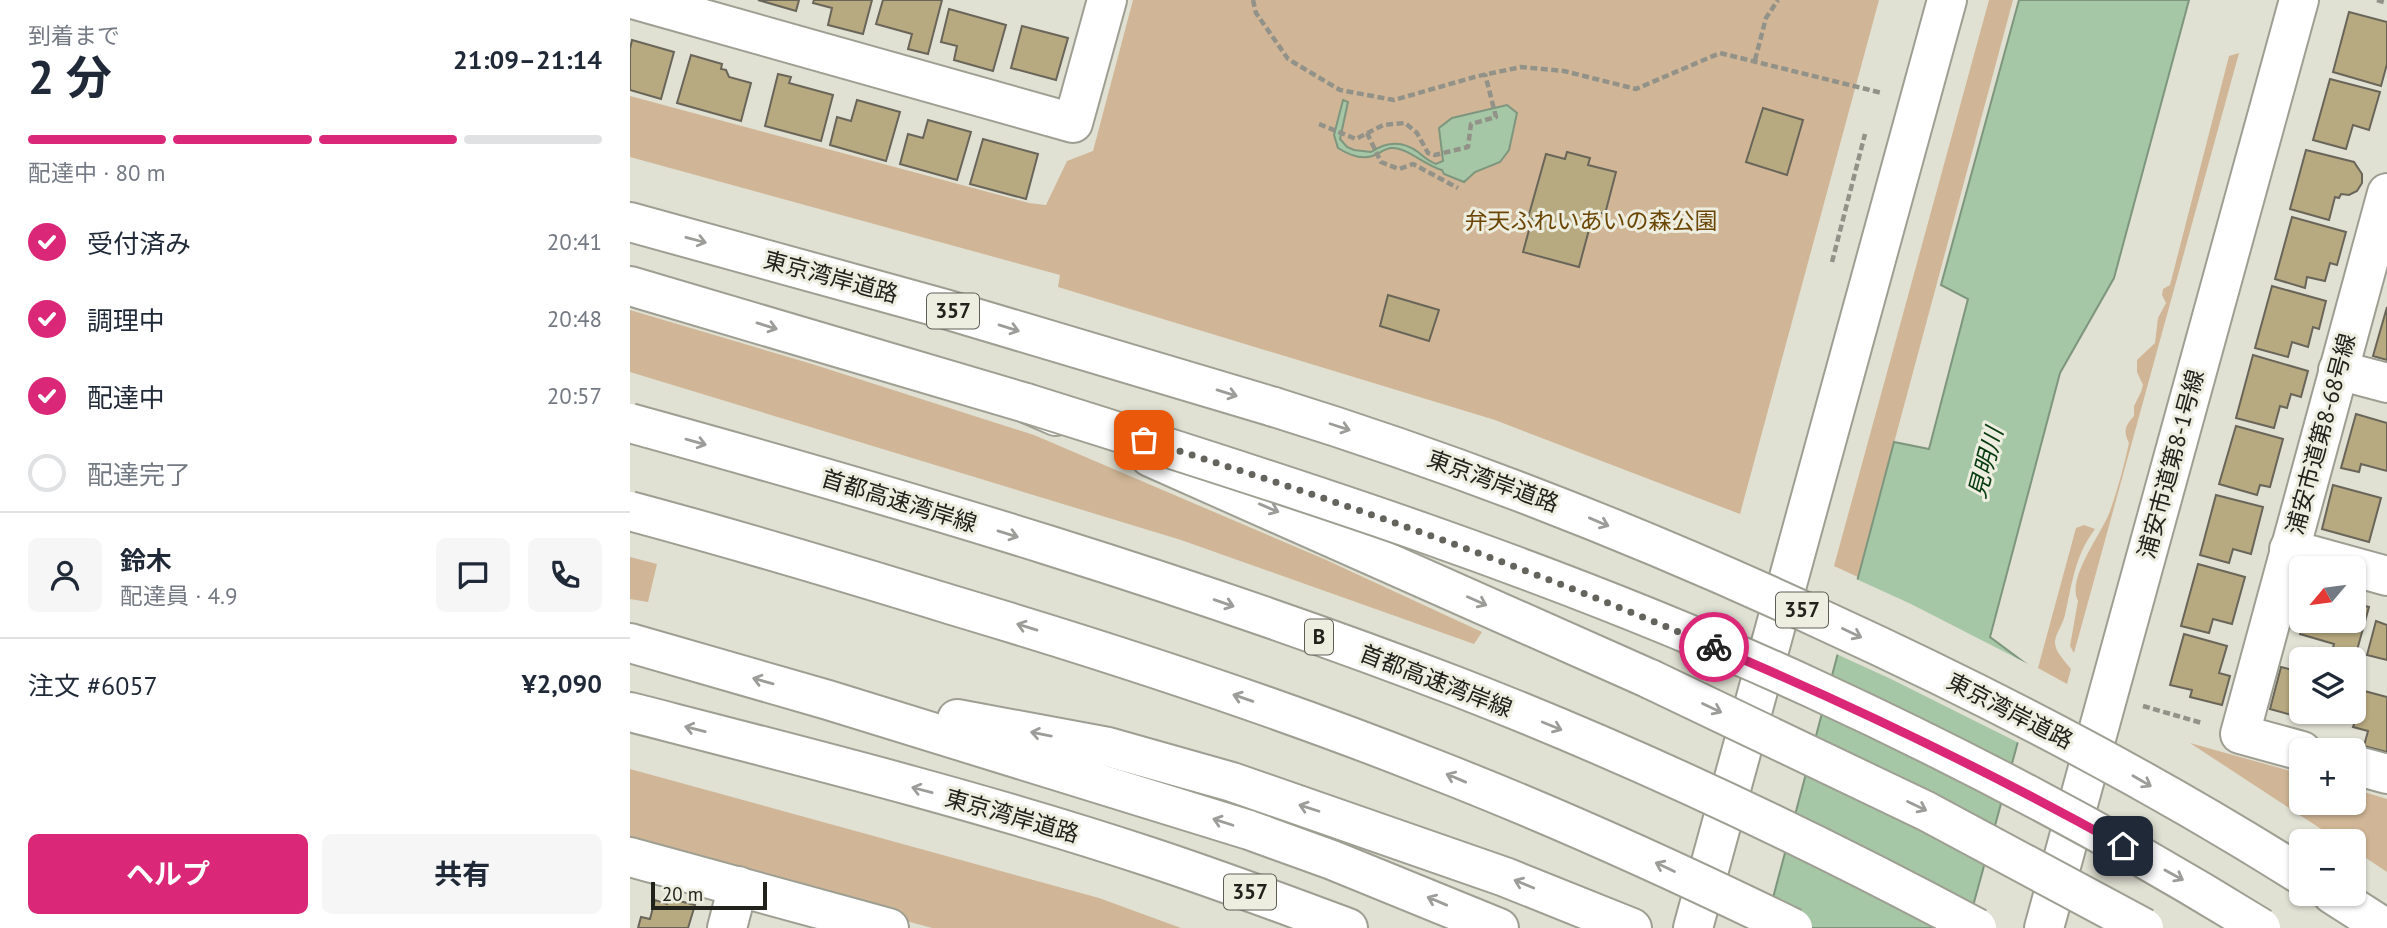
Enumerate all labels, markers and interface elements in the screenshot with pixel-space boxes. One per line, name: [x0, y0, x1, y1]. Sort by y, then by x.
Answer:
text: 到着まで: [28, 21, 120, 50]
text: 21:09–21:14: [453, 43, 602, 76]
text: 2 分: [28, 47, 112, 107]
text: 配達中 · 80 m: [28, 158, 165, 187]
park label: 弁天ふれいあいの森公園: [1465, 206, 1718, 235]
icon: check: [28, 223, 66, 261]
text: 受付済み: [87, 227, 191, 260]
text: 20:41: [547, 227, 602, 256]
one-way arrow: [684, 234, 707, 247]
street label: 東京湾岸道路: [761, 245, 902, 308]
road number: 357: [927, 294, 979, 328]
icon: check: [28, 300, 66, 338]
text: 調理中: [87, 304, 165, 337]
text: 20:48: [547, 304, 602, 333]
one-way arrow: [756, 320, 778, 333]
one-way arrow: [997, 322, 1020, 335]
street label: 浦安市道第8-68号線: [2280, 330, 2361, 538]
street label: 浦安市道第8-1号線: [2131, 366, 2210, 561]
icon: check: [28, 377, 66, 415]
text: 配達中: [87, 381, 165, 414]
text: 20:57: [547, 381, 602, 410]
one-way arrow: [1216, 387, 1238, 400]
pin: [1114, 410, 1174, 470]
icon: bag: [1125, 421, 1163, 459]
water label: 見明川: [1961, 421, 2011, 502]
one-way arrow: [1328, 422, 1350, 434]
one-way arrow: [684, 436, 706, 449]
street label: 東京湾岸道路: [1423, 443, 1563, 518]
text: 配達完了: [87, 458, 191, 491]
street label: 首都高速湾岸線: [818, 463, 980, 538]
one-way arrow: [1258, 502, 1279, 515]
one-way arrow: [1588, 516, 1610, 529]
one-way arrow: [997, 528, 1019, 541]
button: person: [28, 538, 102, 612]
button: chat: [436, 538, 510, 612]
button: phone: [528, 538, 602, 612]
text: 鈴木: [120, 544, 172, 577]
north arrow: [2289, 556, 2366, 634]
map controls: [2289, 556, 2366, 906]
text: 配達員 · 4.9: [120, 581, 237, 610]
road number: 357: [1776, 592, 1828, 628]
one-way arrow: [1465, 595, 1487, 608]
one-way arrow: [1213, 598, 1235, 610]
courier: [1679, 612, 1749, 682]
one-way arrow: [1016, 620, 1038, 633]
road number: B: [1305, 620, 1333, 654]
one-way arrow: [1841, 627, 1862, 640]
icon: bike: [1695, 628, 1733, 666]
street label: 首都高速湾岸線: [1356, 638, 1517, 723]
button: layers: [2289, 647, 2366, 724]
street label: 東京湾岸道路: [1942, 666, 2078, 755]
text: ¥2,090: [522, 667, 602, 700]
text: 注文 #6057: [28, 669, 158, 702]
one-way arrow: [752, 674, 774, 687]
one-way arrow: [1232, 691, 1254, 703]
one-way arrow: [1701, 702, 1722, 715]
one-way arrow: [1541, 720, 1563, 733]
one-way arrow: [685, 722, 707, 735]
one-way arrow: [1030, 727, 1053, 740]
button: +: [2289, 738, 2366, 815]
one-way arrow: [1445, 770, 1467, 783]
one-way arrow: [2131, 775, 2152, 788]
one-way arrow: [911, 783, 934, 796]
street label: 東京湾岸道路: [942, 783, 1082, 848]
one-way arrow: [1906, 800, 1927, 814]
one-way arrow: [1299, 801, 1321, 813]
one-way arrow: [1213, 815, 1235, 827]
pin: [2093, 816, 2153, 876]
icon: home: [2104, 827, 2142, 865]
button: −: [2289, 829, 2366, 906]
button: ヘルプ: [28, 834, 308, 914]
button: 共有: [322, 834, 602, 914]
one-way arrow: [1655, 860, 1676, 873]
one-way arrow: [2164, 868, 2184, 882]
road number: 357: [1224, 874, 1276, 910]
one-way arrow: [1513, 877, 1535, 890]
scale bar: [651, 879, 766, 911]
text: 20 m: [662, 882, 703, 906]
one-way arrow: [1426, 894, 1448, 907]

